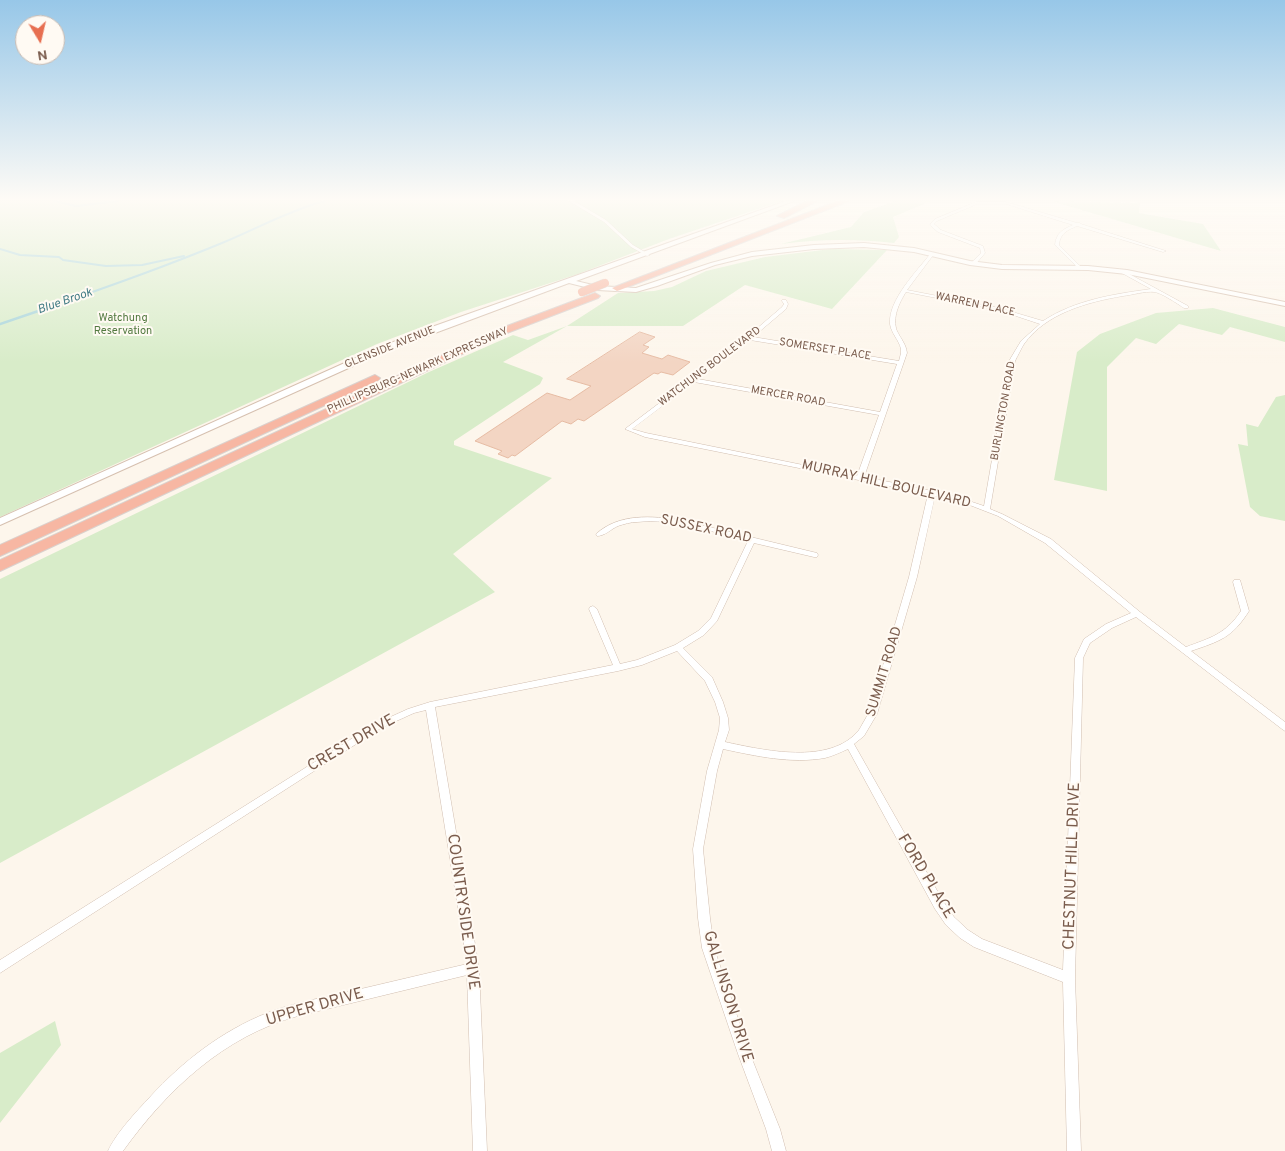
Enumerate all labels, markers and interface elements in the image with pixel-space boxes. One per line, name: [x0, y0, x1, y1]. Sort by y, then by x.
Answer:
north arrow: [15, 15, 65, 65]
text: N: [36, 45, 49, 64]
water label: Blue Brook: [36, 286, 94, 318]
street label: WARREN PLACE: [934, 290, 1016, 320]
park label: Watchung Reservation: [94, 312, 152, 338]
street label: GLENSIDE AVENUE: [343, 324, 437, 372]
street label: WATCHUNG BOULEVARD: [656, 324, 764, 410]
street label: PHILLIPSBURG-NEWARK EXPRESSWAY: [326, 325, 510, 417]
street label: SOMERSET PLACE: [778, 336, 872, 364]
street label: BURLINGTON ROAD: [989, 360, 1019, 462]
street label: MERCER ROAD: [750, 384, 826, 410]
street label: MURRAY HILL BOULEVARD: [800, 457, 972, 513]
street label: SUSSEX ROAD: [659, 512, 753, 548]
street label: SUMMIT ROAD: [863, 625, 907, 719]
street label: CREST DRIVE: [305, 711, 399, 777]
street label: CHESTNUT HILL DRIVE: [1060, 782, 1086, 950]
street label: FORD PLACE: [892, 831, 958, 923]
street label: COUNTRYSIDE DRIVE: [442, 833, 482, 991]
street label: GALLINSON DRIVE: [698, 929, 756, 1065]
street label: UPPER DRIVE: [264, 985, 366, 1031]

